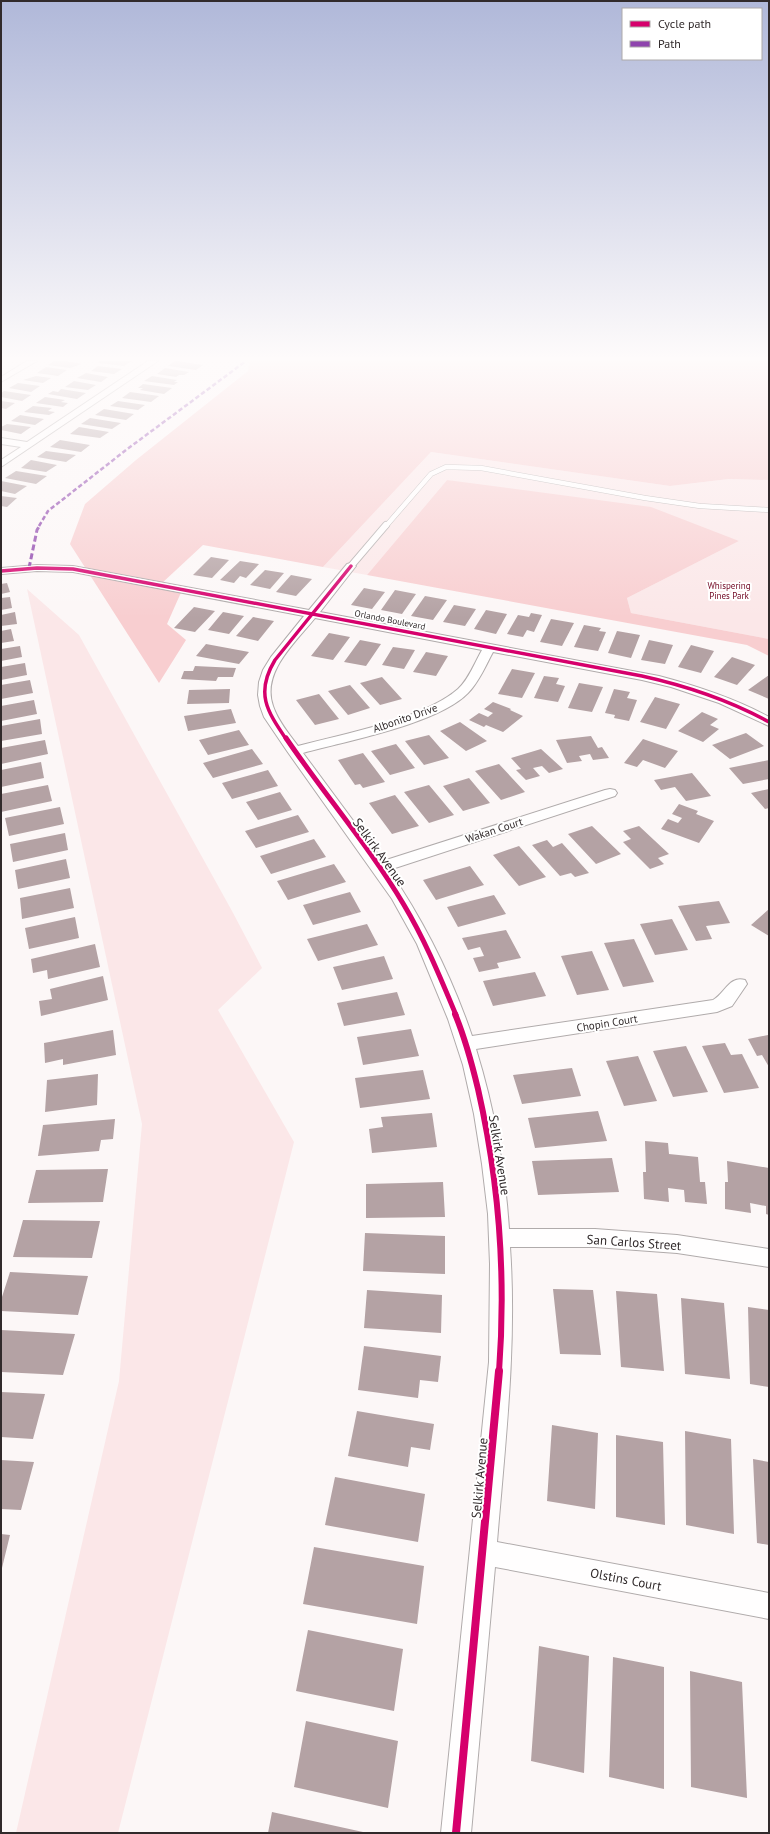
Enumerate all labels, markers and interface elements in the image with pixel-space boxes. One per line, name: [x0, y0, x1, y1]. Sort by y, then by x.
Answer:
legend: [622, 8, 762, 60]
text: Cycle path: [658, 16, 711, 31]
text: Path: [658, 36, 681, 51]
park label: Whispering Pines Park: [707, 580, 751, 601]
street label: Orlando Boulevard: [354, 607, 427, 632]
street label: Albonito Drive: [371, 700, 440, 736]
street label: Wakan Court: [464, 814, 525, 846]
street label: Selkirk Avenue: [349, 815, 410, 890]
street label: Chopin Court: [575, 1011, 639, 1035]
street label: Selkirk Avenue: [485, 1114, 514, 1196]
street label: San Carlos Street: [586, 1231, 682, 1254]
street label: Selkirk Avenue: [468, 1437, 491, 1519]
street label: Olstins Court: [589, 1564, 664, 1595]

